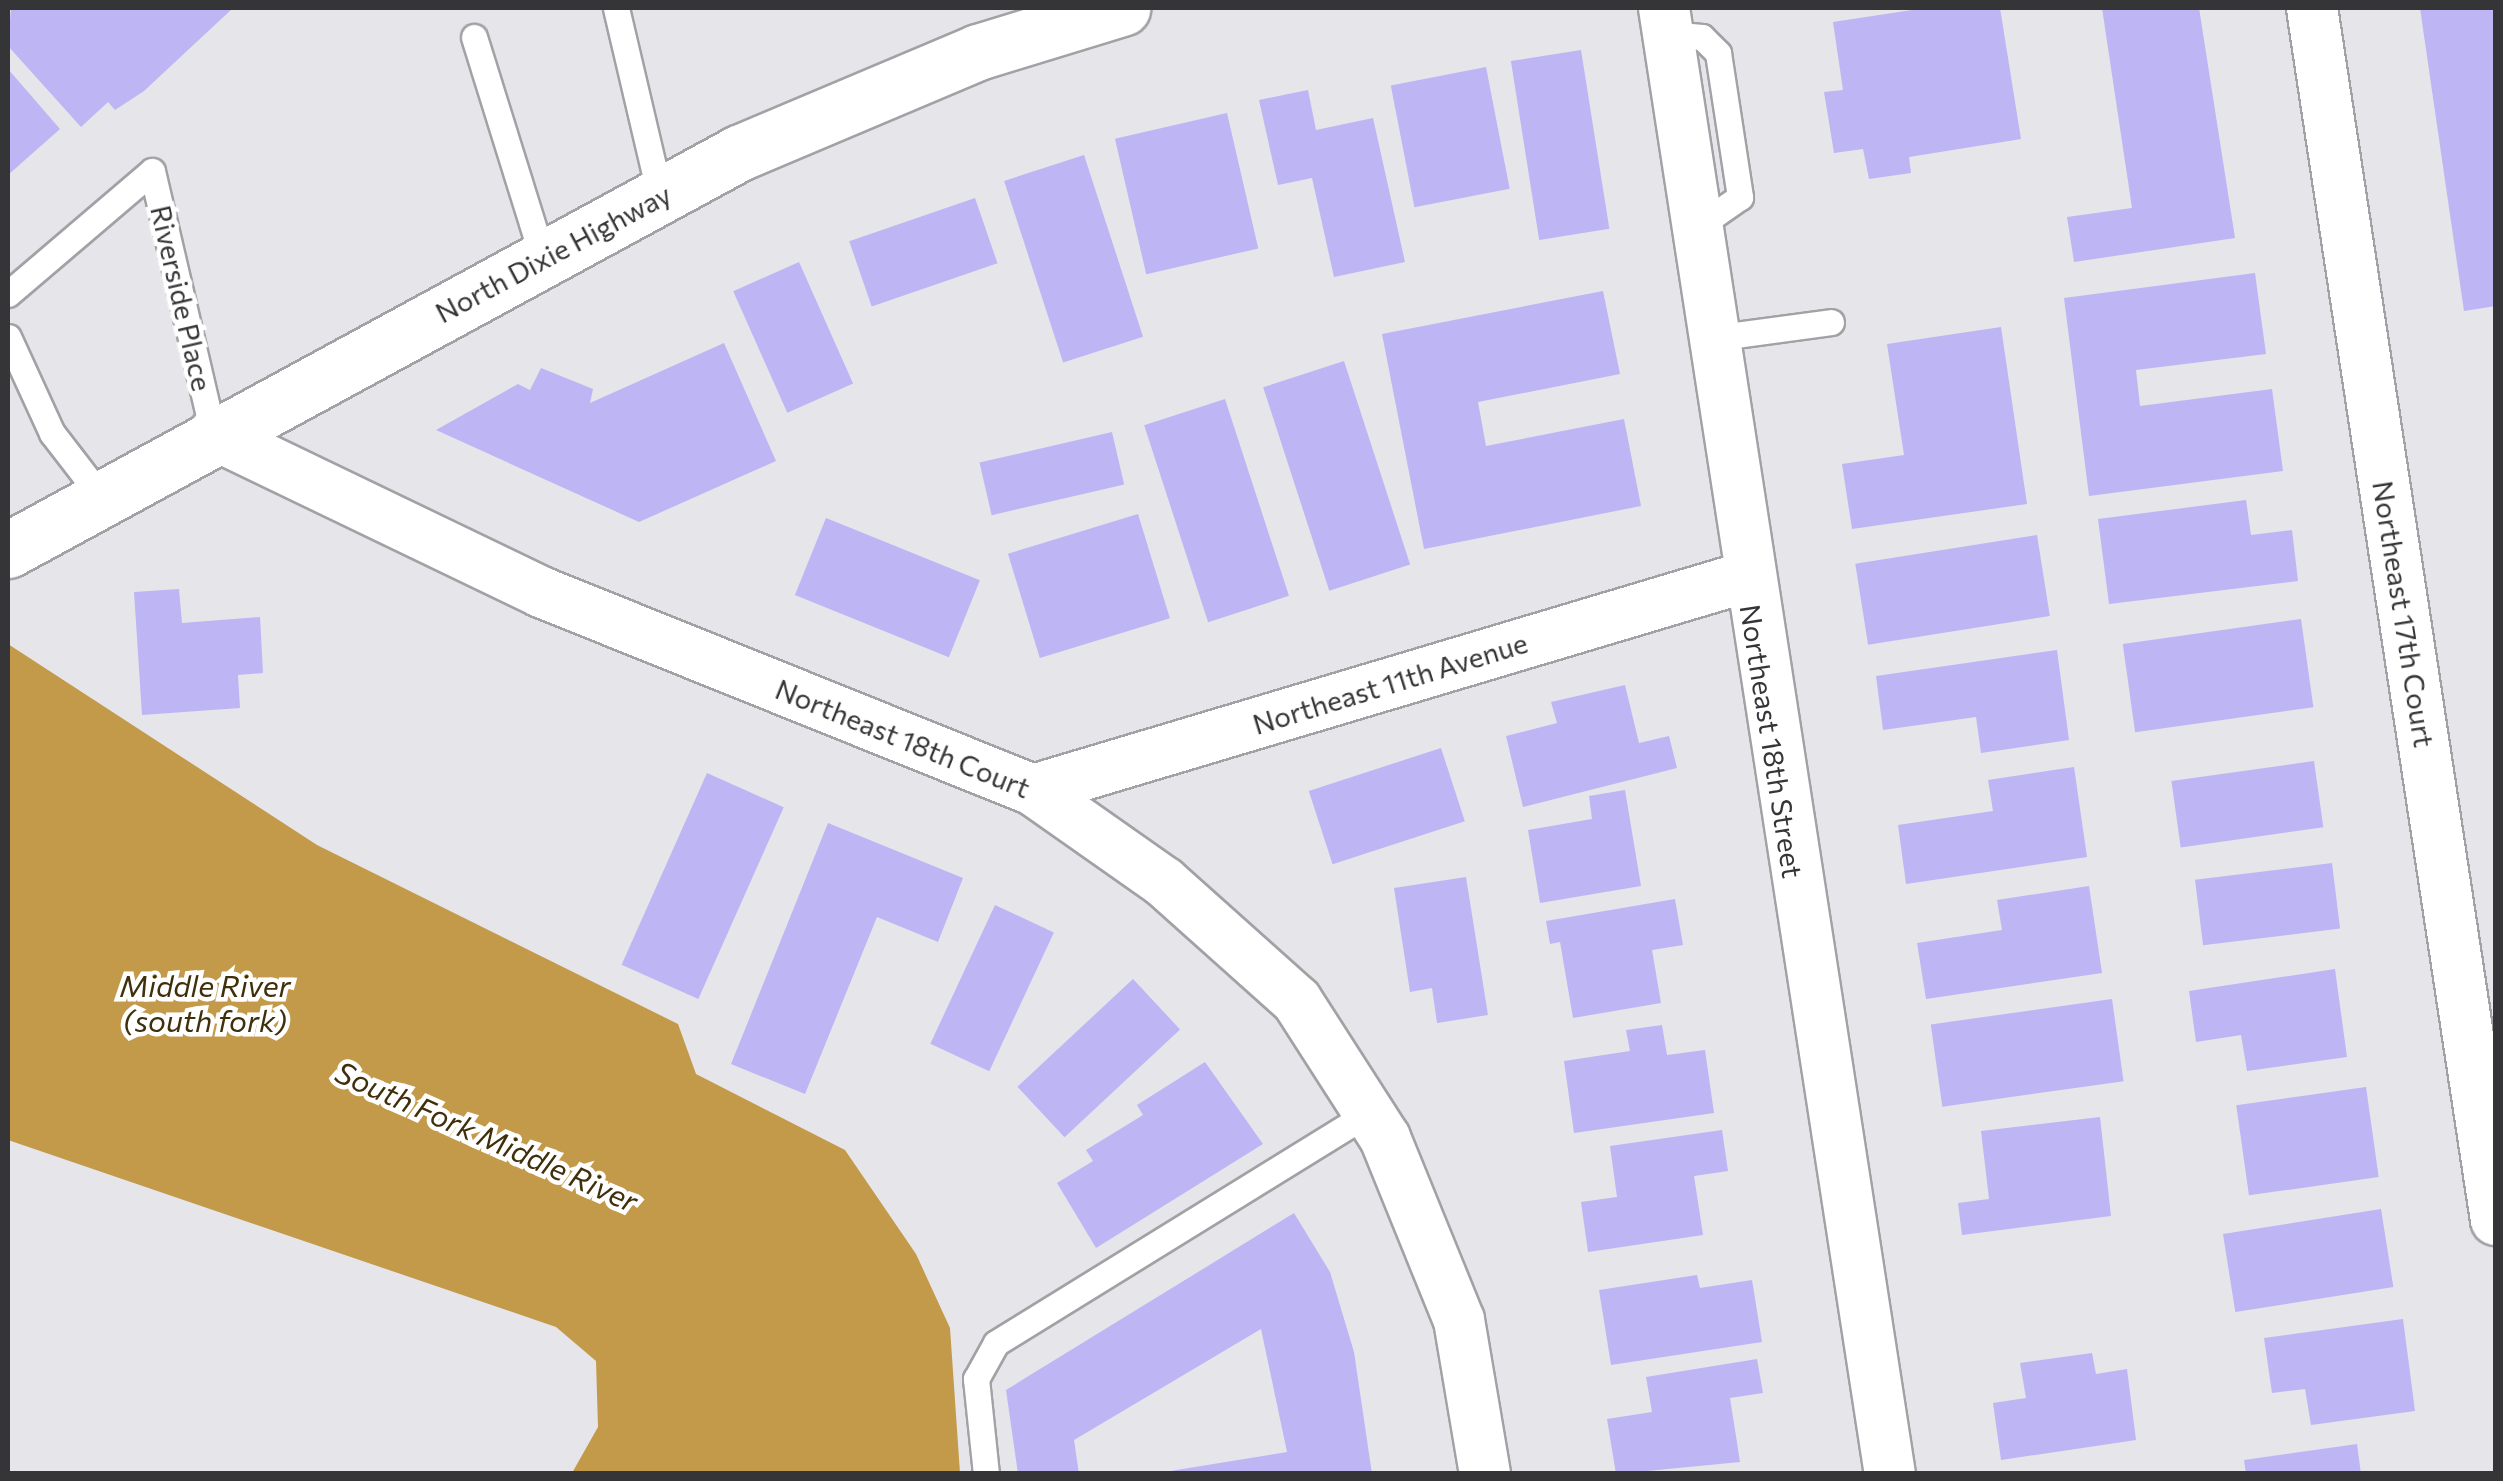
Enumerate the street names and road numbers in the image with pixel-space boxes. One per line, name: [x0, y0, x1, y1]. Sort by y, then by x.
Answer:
street label: North Dixie Highway: [429, 177, 677, 329]
street label: Riverside Place: [144, 202, 220, 394]
street label: Northeast 17th Court: [2366, 478, 2442, 750]
street label: Northeast 18th Street: [1734, 602, 1810, 880]
street label: Northeast 11th Avenue: [1249, 625, 1531, 741]
street label: Northeast 18th Court: [771, 672, 1035, 804]

